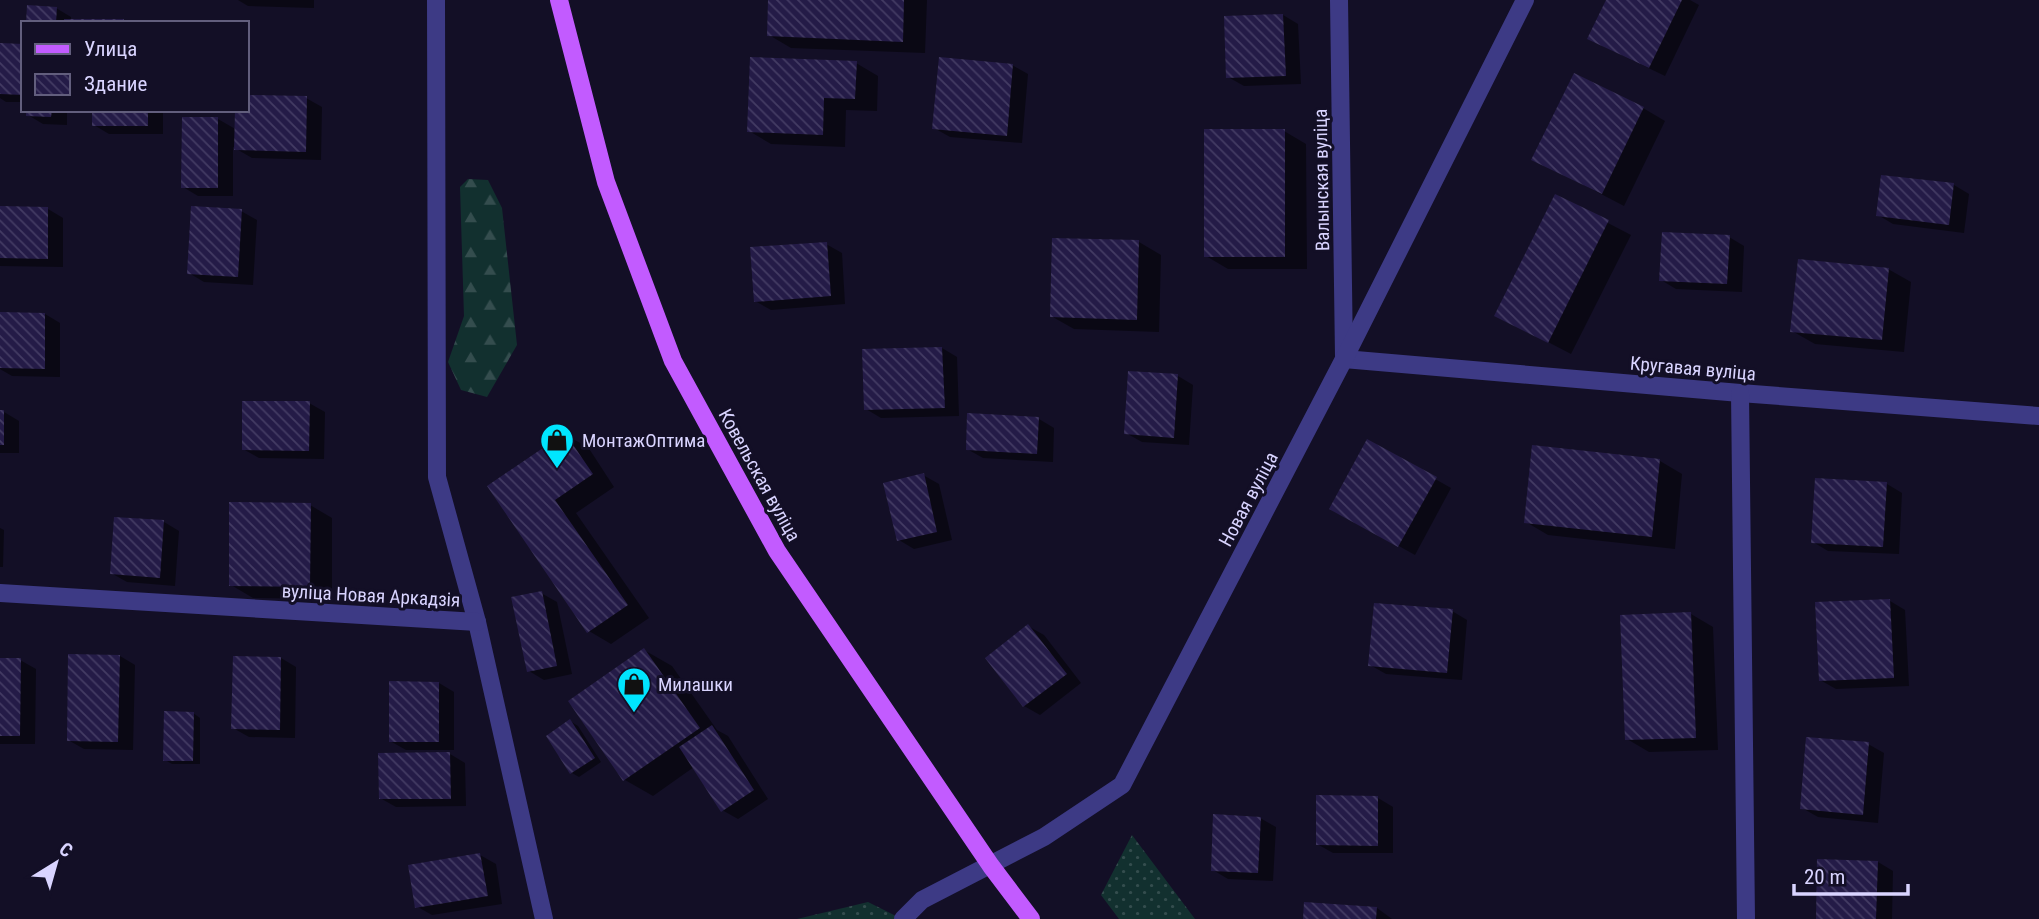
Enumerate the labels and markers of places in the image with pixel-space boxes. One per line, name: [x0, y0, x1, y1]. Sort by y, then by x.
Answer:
shop icon: МонтажОптима: [538, 421, 576, 470]
place label: МонтажОптима: [582, 429, 705, 452]
shop icon: Милашки: [615, 665, 653, 714]
place label: Милашки: [658, 673, 733, 696]

